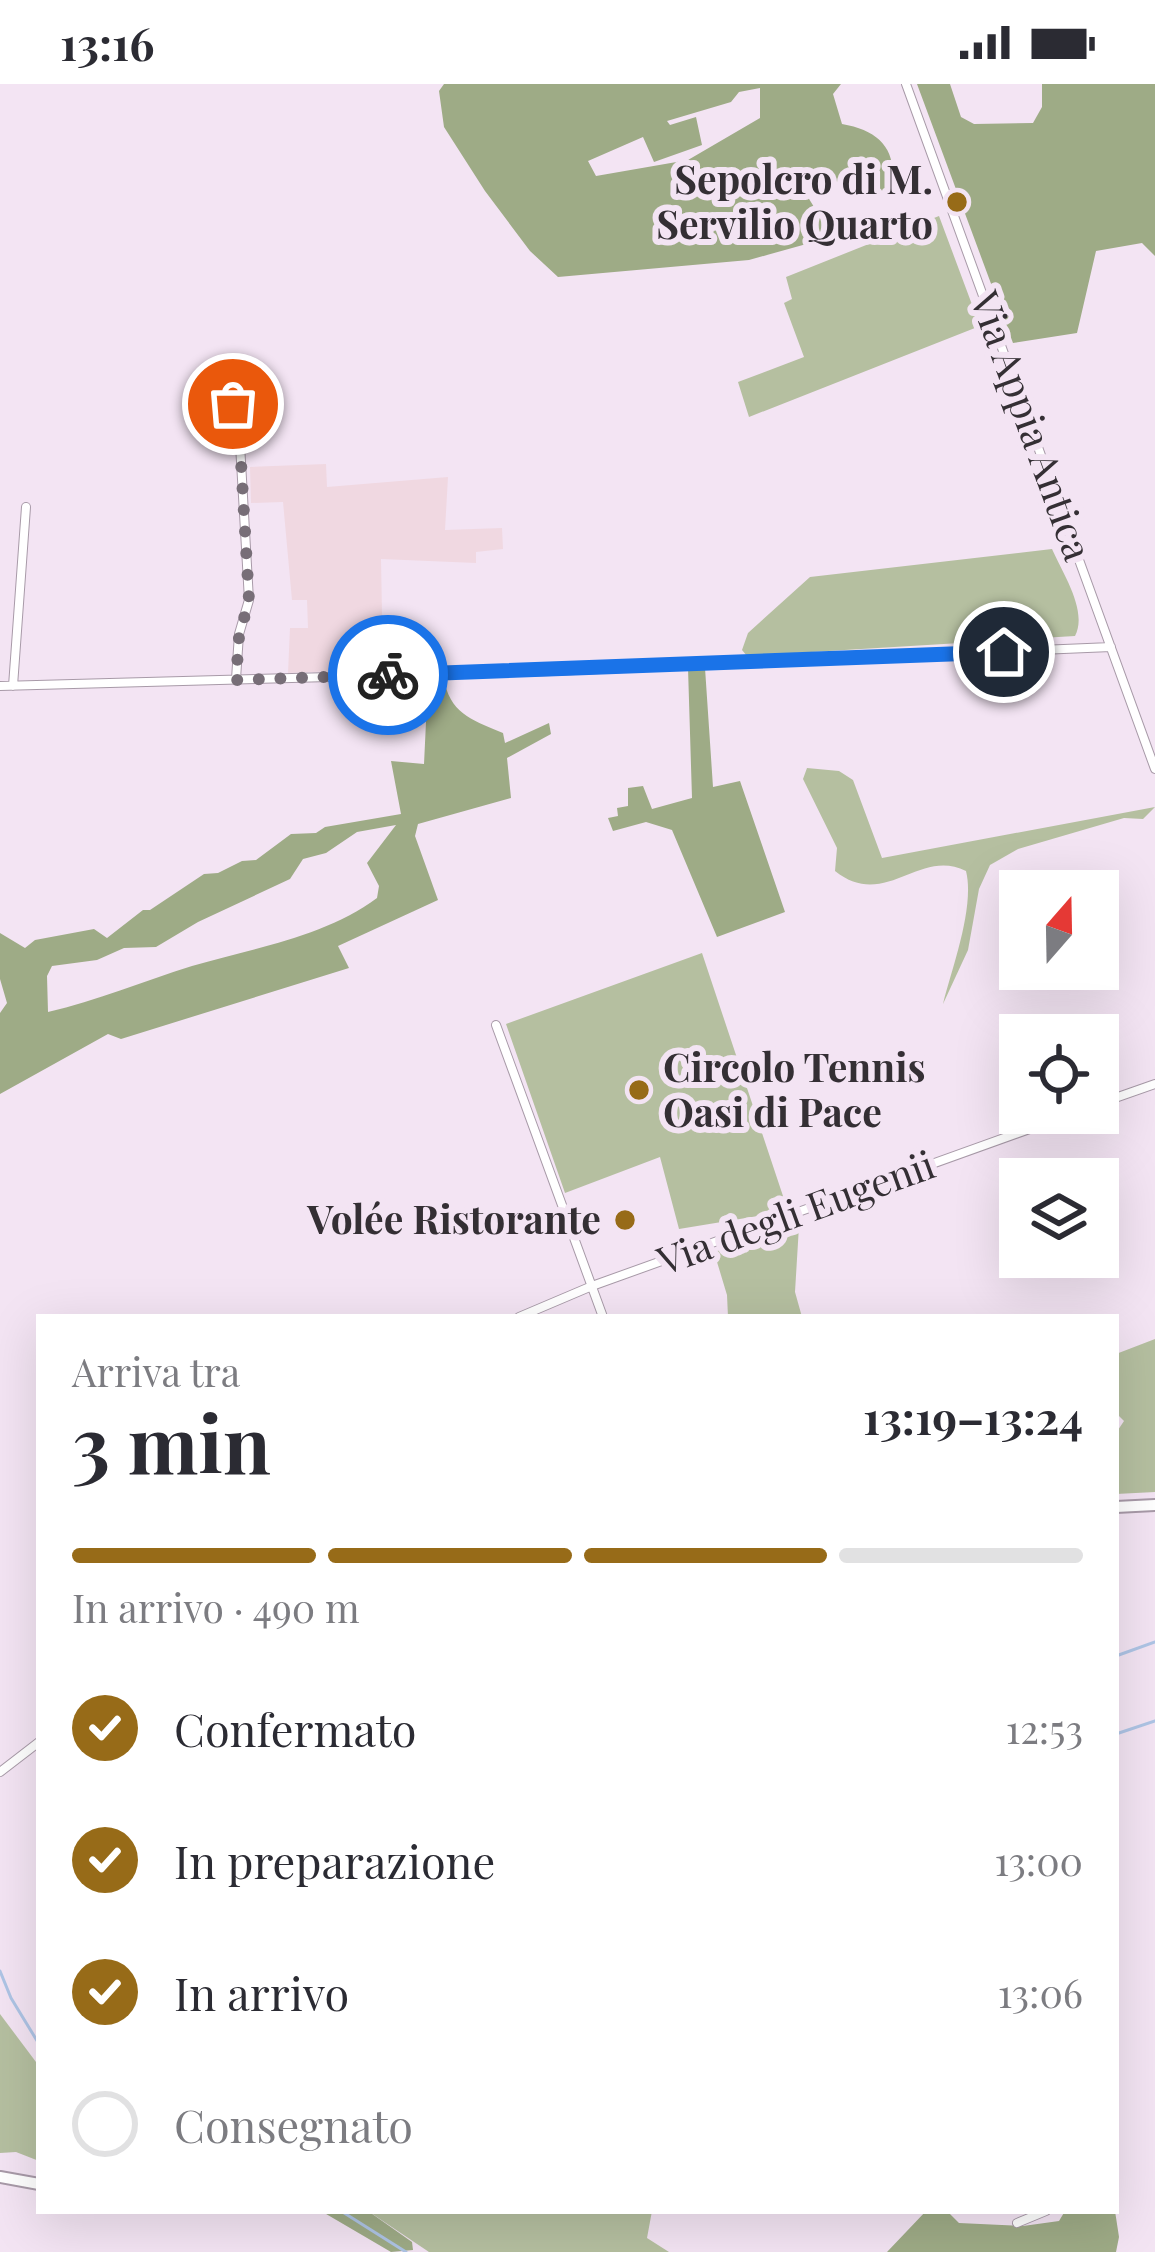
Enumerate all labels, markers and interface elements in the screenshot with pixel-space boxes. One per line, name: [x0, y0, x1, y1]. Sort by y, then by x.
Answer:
text: 13:16: [60, 12, 154, 72]
place label: Sepolcro di M. Servilio Quarto: [656, 152, 933, 249]
marker: Sepolcro di M. Servilio Quarto: [944, 189, 970, 215]
street label: Via Appia Antica: [960, 283, 1106, 567]
pin: [182, 353, 284, 455]
icon: bag: [200, 371, 266, 437]
pin: [953, 601, 1055, 703]
courier: [328, 615, 448, 735]
icon: home: [971, 619, 1037, 685]
icon: bike: [355, 642, 421, 708]
north arrow: [999, 870, 1119, 990]
map controls: [999, 870, 1119, 1278]
button: locate: [999, 1014, 1119, 1134]
place label: Circolo Tennis Oasi di Pace: [663, 1040, 925, 1137]
marker: Circolo Tennis Oasi di Pace: [626, 1077, 652, 1103]
street label: Via degli Eugenii: [649, 1137, 941, 1286]
button: layers: [999, 1158, 1119, 1278]
place label: Volée Ristorante: [306, 1192, 601, 1244]
marker: Volée Ristorante: [612, 1207, 638, 1233]
text: Arriva tra: [72, 1345, 240, 1397]
text: 13:19–13:24: [863, 1386, 1083, 1446]
text: 3 min: [72, 1390, 271, 1494]
text: In arrivo · 490 m: [72, 1581, 360, 1633]
icon: check: [72, 1695, 138, 1761]
text: Confermato: [174, 1698, 416, 1758]
text: 12:53: [1006, 1702, 1083, 1754]
icon: check: [72, 1827, 138, 1893]
text: In preparazione: [174, 1830, 495, 1890]
text: 13:00: [994, 1834, 1083, 1886]
icon: check: [72, 1959, 138, 2025]
text: In arrivo: [174, 1962, 349, 2022]
text: 13:06: [998, 1966, 1083, 2018]
text: Consegnato: [174, 2094, 413, 2154]

